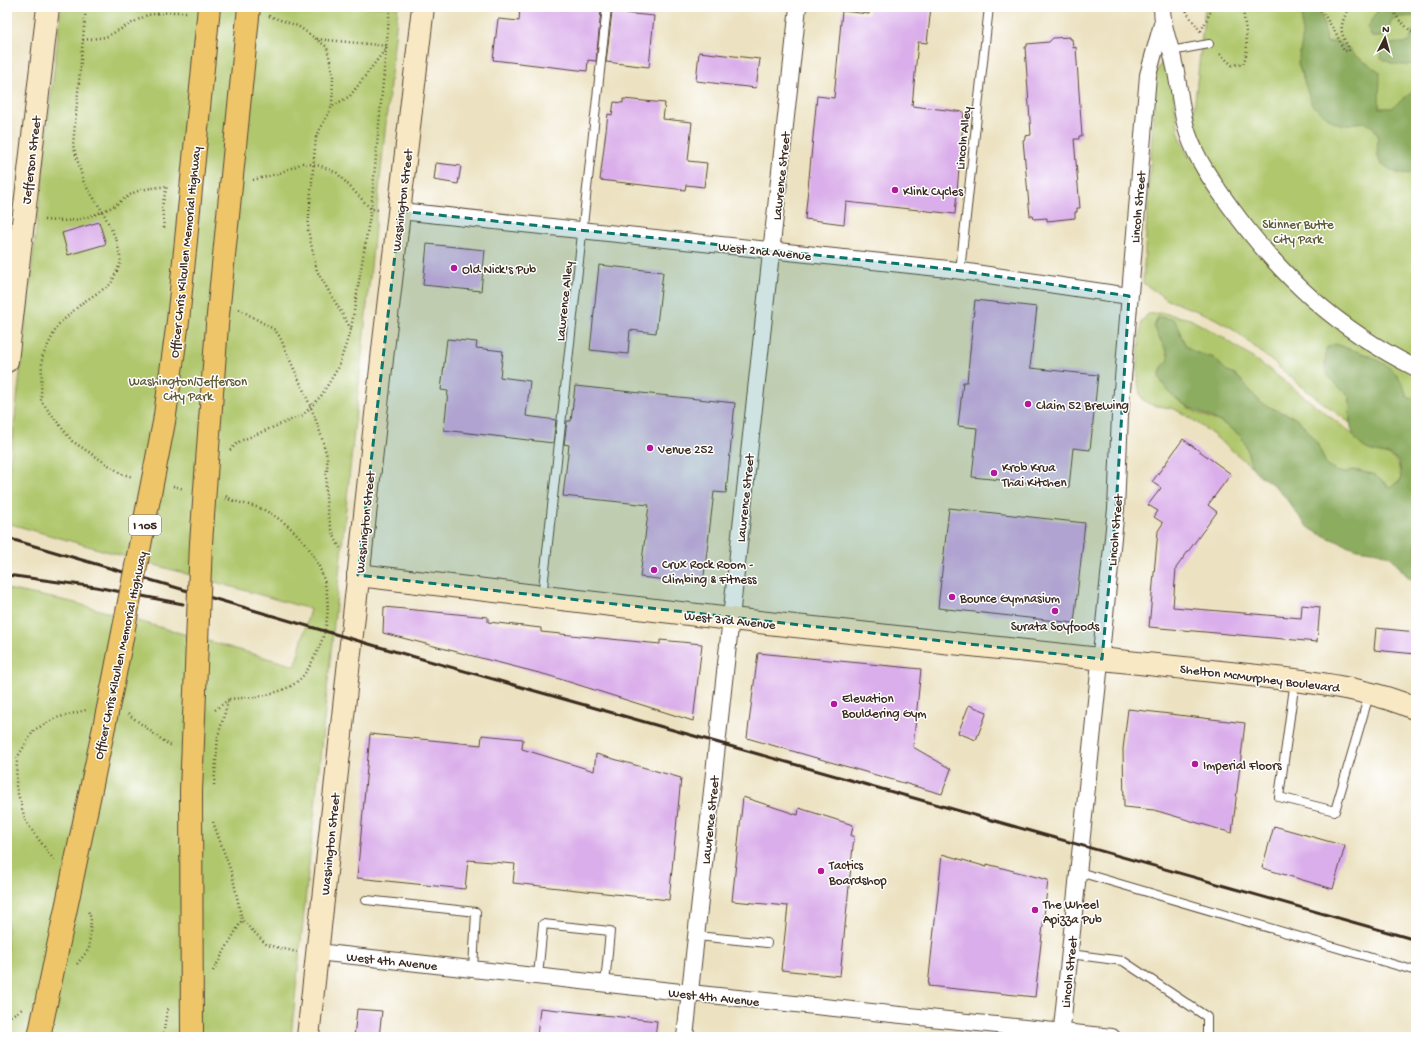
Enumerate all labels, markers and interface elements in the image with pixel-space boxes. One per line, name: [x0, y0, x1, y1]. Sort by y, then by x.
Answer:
north arrow: [1365, 18, 1405, 58]
text: N: [1382, 24, 1390, 36]
street label: Lincoln Alley: [954, 105, 975, 171]
street label: Jefferson Street: [20, 114, 46, 205]
street label: Lawrence Street: [770, 130, 795, 221]
street label: Officer Chris Kilcullen Memorial Highway: [168, 145, 205, 359]
street label: Washington Street: [390, 147, 417, 252]
street label: Lincoln Street: [1129, 169, 1150, 244]
marker: Klink Cycles: [890, 185, 900, 195]
place label: Klink Cycles: [903, 185, 964, 200]
park label: Skinner Butte City Park: [1262, 218, 1334, 248]
street label: West 2nd Avenue: [718, 240, 812, 265]
street label: Lawrence Alley: [554, 260, 577, 342]
marker: Old Nick's Pub: [449, 263, 459, 273]
place label: Old Nick's Pub: [462, 263, 536, 278]
park label: Washington/Jefferson City Park: [129, 375, 248, 405]
marker: Claim 52 Brewing: [1023, 399, 1033, 409]
place label: Claim 52 Brewing: [1036, 399, 1129, 414]
marker: Venue 252: [645, 443, 655, 453]
place label: Venue 252: [657, 443, 714, 458]
street label: Lawrence Street: [734, 452, 759, 543]
place label: Krob Krua Thai Kitchen: [1001, 461, 1067, 491]
marker: Krob Krua Thai Kitchen: [989, 468, 999, 478]
street label: Washington Street: [354, 469, 379, 574]
street label: Lincoln Street: [1106, 492, 1127, 567]
road number: I 105: [129, 515, 161, 535]
street label: Officer Chris Kilcullen Memorial Highway: [92, 550, 151, 761]
place label: Crux Rock Room - Climbing & Fitness: [662, 558, 758, 588]
marker: Crux Rock Room - Climbing & Fitness: [649, 565, 659, 575]
marker: Bounce Gymnasium: [947, 592, 957, 602]
place label: Bounce Gymnasium: [959, 592, 1060, 607]
marker: Surata Soyfoods: [1050, 606, 1060, 616]
street label: West 3rd Avenue: [683, 609, 777, 634]
place label: Surata Soyfoods: [1011, 620, 1101, 635]
street label: Shelton McMurphey Boulevard: [1179, 662, 1342, 697]
place label: Elevation Bouldering Gym: [841, 692, 927, 722]
marker: Elevation Bouldering Gym: [829, 699, 839, 709]
marker: Imperial Floors: [1190, 759, 1200, 769]
place label: Imperial Floors: [1203, 759, 1283, 774]
street label: Lawrence Street: [699, 774, 724, 865]
street label: Washington Street: [319, 791, 344, 896]
place label: Tactics Boardshop: [828, 859, 887, 889]
marker: Tactics Boardshop: [816, 866, 826, 876]
place label: The Wheel Apizza Pub: [1042, 898, 1102, 928]
marker: The Wheel Apizza Pub: [1030, 905, 1040, 915]
street label: Lincoln Street: [1059, 934, 1082, 1009]
street label: West 4th Avenue: [345, 950, 438, 975]
street label: West 4th Avenue: [667, 986, 760, 1011]

